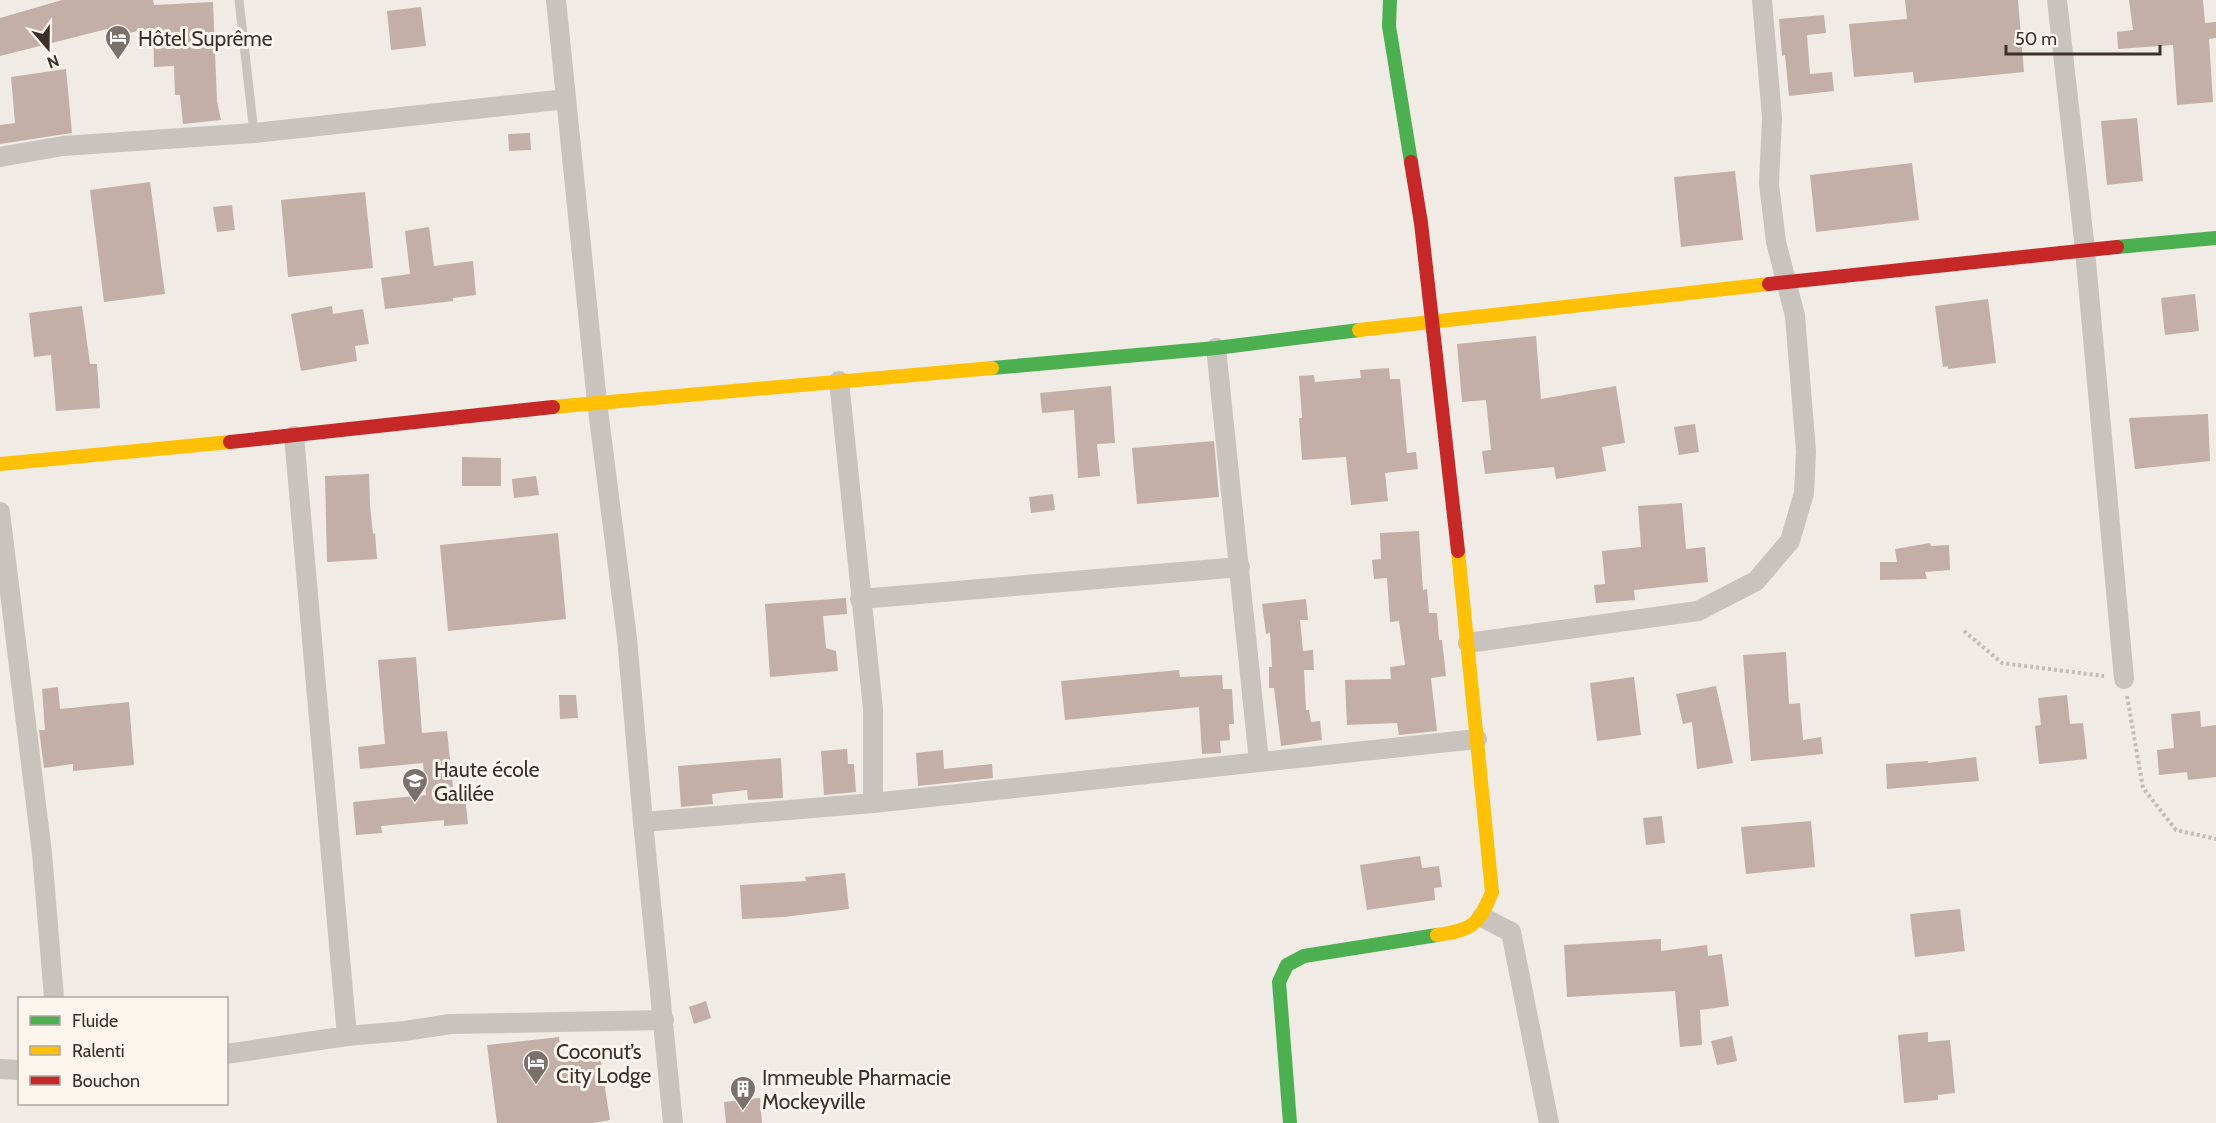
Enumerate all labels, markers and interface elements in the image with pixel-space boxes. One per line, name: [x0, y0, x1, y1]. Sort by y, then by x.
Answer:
north arrow: [18, 18, 78, 78]
scale bar: [2006, 18, 2160, 56]
hotel icon: Hôtel Suprême: [103, 23, 133, 61]
place label: Hôtel Suprême: [138, 26, 273, 51]
text: 50 m: [2015, 28, 2057, 50]
text: N: [44, 51, 62, 72]
place label: Haute école Galilée: [434, 757, 540, 806]
school or university icon: Haute école Galilée: [400, 766, 430, 804]
legend: [18, 997, 228, 1105]
text: Fluide: [72, 1010, 118, 1032]
place label: Coconut’s City Lodge: [556, 1039, 651, 1088]
text: Ralenti: [72, 1040, 125, 1062]
hotel icon: Coconut’s City Lodge: [521, 1048, 551, 1086]
place label: Immeuble Pharmacie Mockeyville: [762, 1065, 951, 1114]
text: Bouchon: [72, 1070, 140, 1092]
building icon: Immeuble Pharmacie Mockeyville: [728, 1074, 758, 1112]

